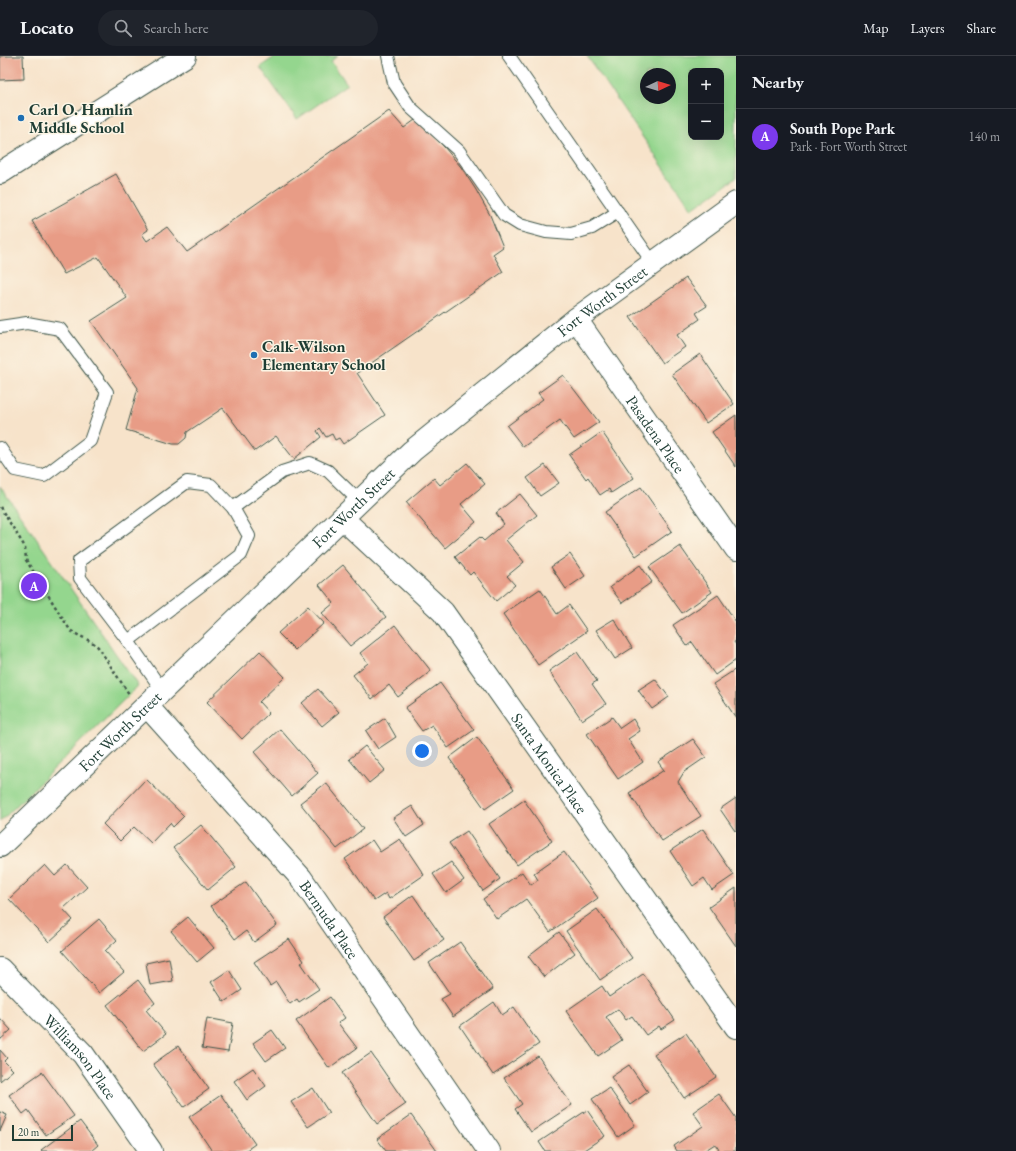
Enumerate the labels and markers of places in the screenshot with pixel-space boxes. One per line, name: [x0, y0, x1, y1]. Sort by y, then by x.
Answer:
place label: Carl O. Hamlin Middle School: [29, 99, 133, 138]
marker: Carl O. Hamlin Middle School: [16, 113, 26, 123]
place label: Calk-Wilson Elementary School: [262, 336, 386, 375]
marker: Calk-Wilson Elementary School: [249, 350, 259, 360]
pin: A: [21, 571, 47, 601]

